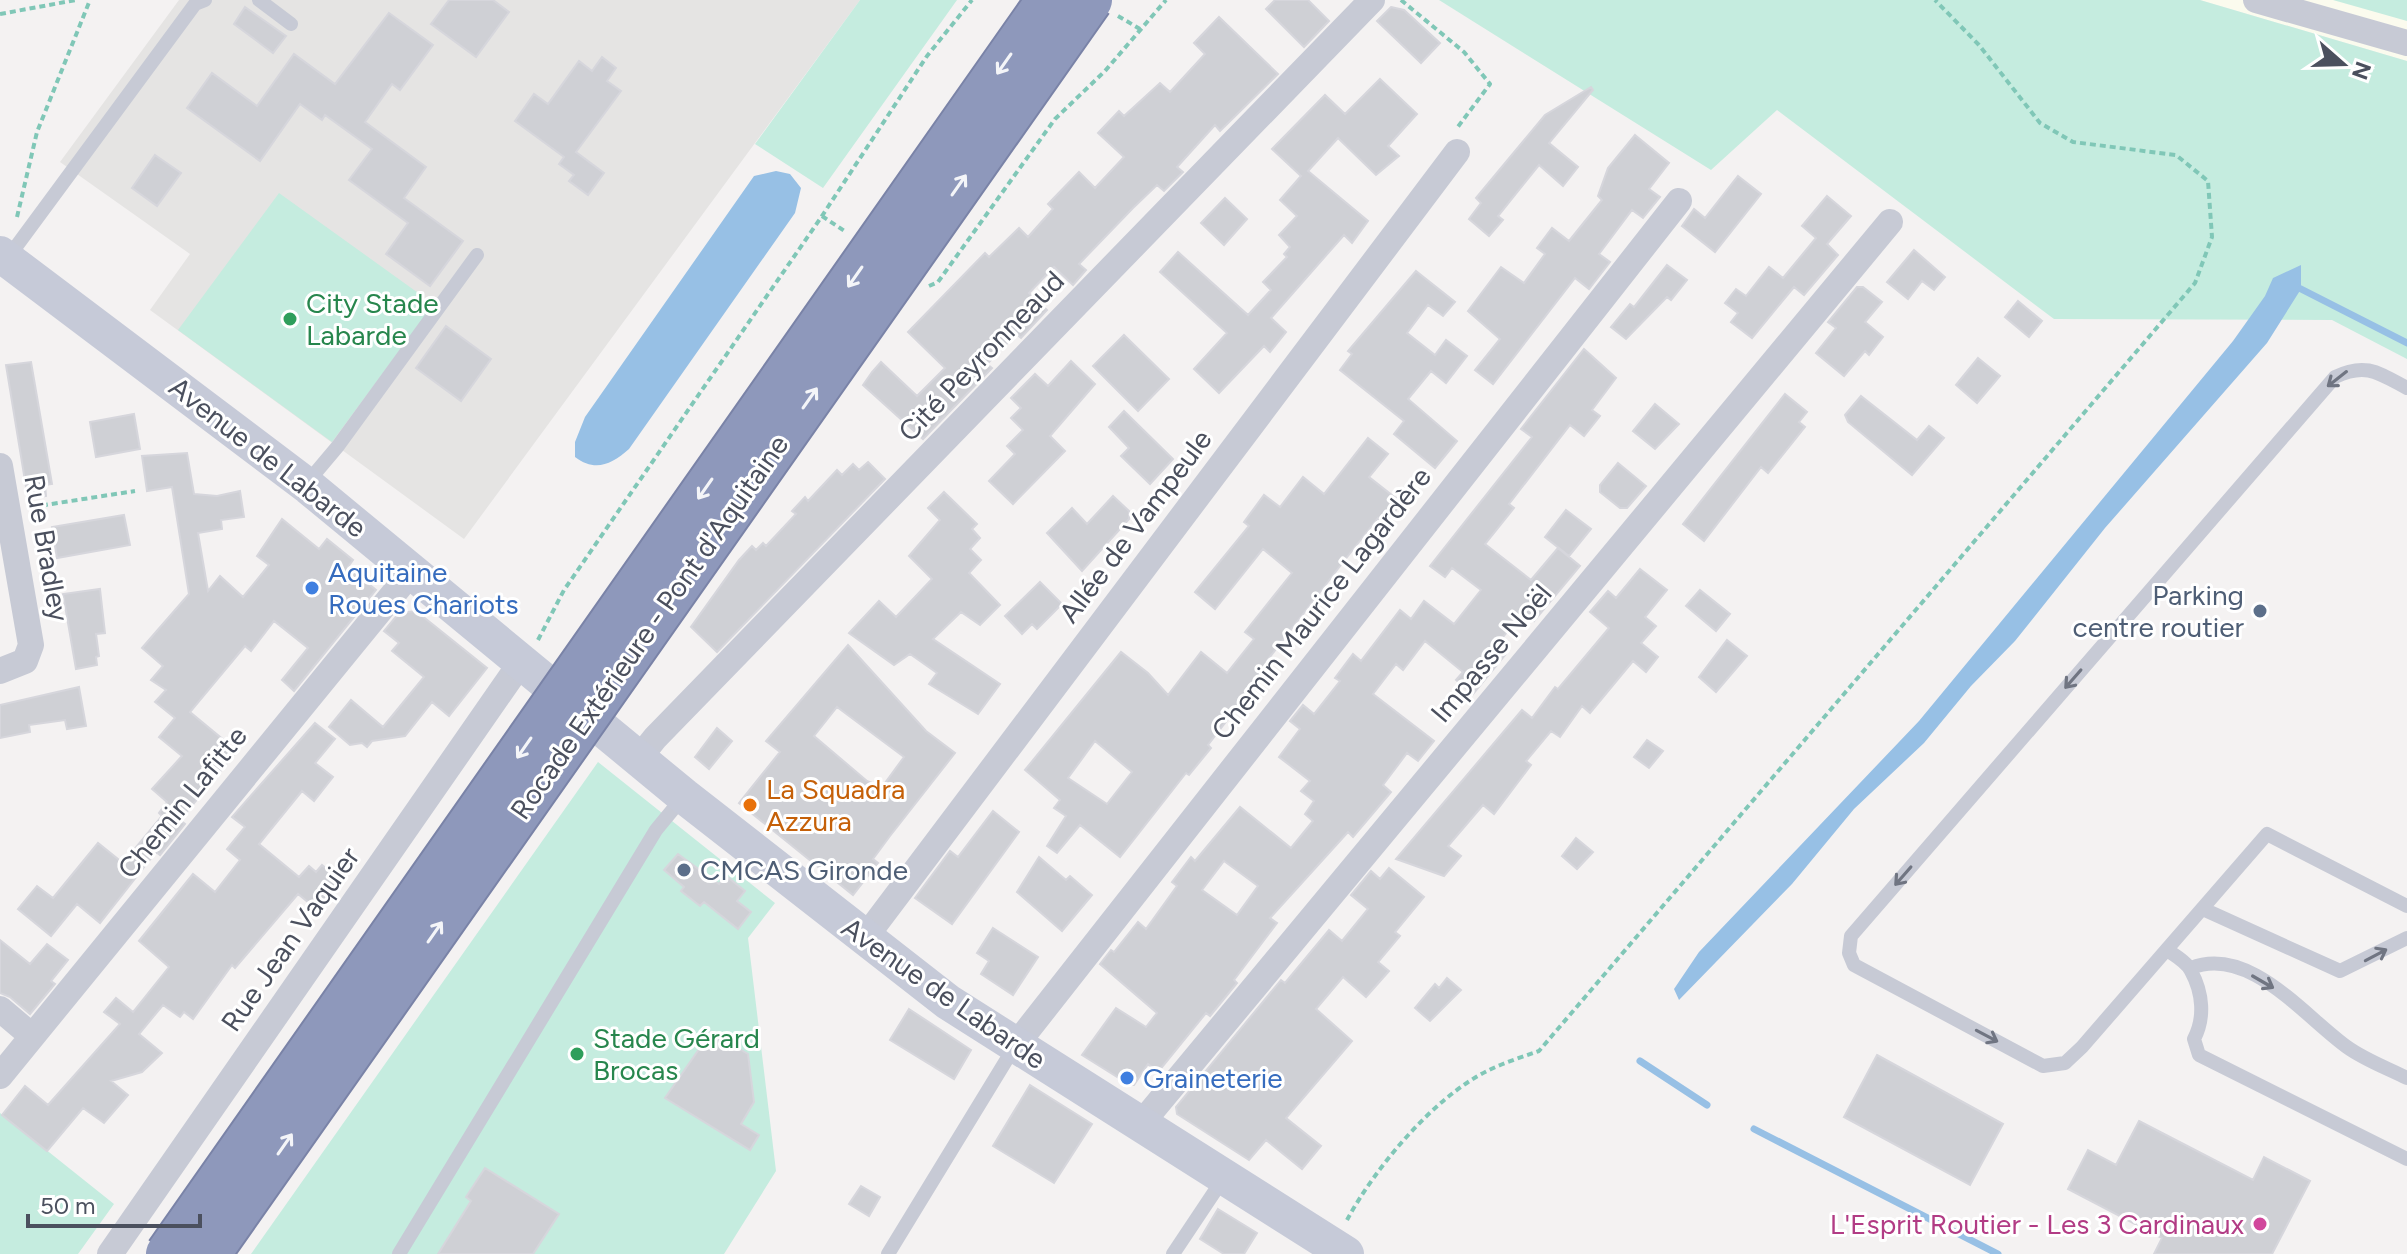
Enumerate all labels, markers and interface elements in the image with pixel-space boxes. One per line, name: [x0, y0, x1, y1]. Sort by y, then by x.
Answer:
north arrow: [2303, 24, 2383, 104]
one-way arrow: [996, 52, 1012, 74]
text: N: [2346, 58, 2377, 83]
one-way arrow: [951, 175, 967, 197]
street label: Cité Peyronneaud: [891, 264, 1071, 448]
one-way arrow: [847, 265, 863, 287]
place label: City Stade Labarde: [306, 286, 439, 352]
marker: City Stade Labarde: [281, 310, 299, 328]
street label: Avenue de Labarde: [163, 369, 373, 545]
one-way arrow: [2327, 371, 2348, 388]
one-way arrow: [802, 388, 818, 410]
street label: Allée de Vampeule: [1051, 423, 1219, 629]
street label: Rocade Extérieure - Pont d'Aquitaine: [503, 428, 795, 826]
street label: Chemin Maurice Lagardère: [1204, 460, 1438, 746]
street label: Rue Bradley: [17, 472, 77, 624]
one-way arrow: [697, 478, 713, 500]
place label: Aquitaine Roues Chariots: [328, 555, 519, 621]
street label: Impasse Noël: [1423, 577, 1559, 729]
place label: Parking centre routier: [2073, 578, 2245, 644]
marker: Aquitaine Roues Chariots: [303, 579, 321, 597]
marker: Parking centre routier: [2251, 602, 2269, 620]
one-way arrow: [2064, 669, 2082, 689]
street label: Chemin Lafitte: [110, 719, 254, 885]
one-way arrow: [515, 736, 532, 758]
place label: La Squadra Azzura: [766, 772, 905, 838]
marker: La Squadra Azzura: [741, 796, 759, 814]
street label: Rue Jean Vaquier: [214, 840, 367, 1038]
place label: CMCAS Gironde: [700, 853, 908, 887]
marker: CMCAS Gironde: [675, 861, 693, 879]
one-way arrow: [1894, 865, 1912, 886]
street label: Avenue de Labarde: [836, 910, 1052, 1076]
one-way arrow: [427, 921, 443, 943]
one-way arrow: [2363, 946, 2387, 962]
one-way arrow: [2250, 975, 2274, 990]
place label: Stade Gérard Brocas: [593, 1021, 760, 1087]
one-way arrow: [1975, 1029, 1999, 1044]
marker: Stade Gérard Brocas: [568, 1045, 586, 1063]
place label: Graineterie: [1143, 1061, 1282, 1095]
marker: Graineterie: [1118, 1069, 1136, 1087]
one-way arrow: [277, 1134, 293, 1156]
scale bar: [28, 1178, 200, 1228]
text: 50 m: [40, 1191, 96, 1220]
place label: L'Esprit Routier - Les 3 Cardinaux: [1830, 1207, 2245, 1241]
marker: L'Esprit Routier - Les 3 Cardinaux: [2251, 1215, 2269, 1233]

